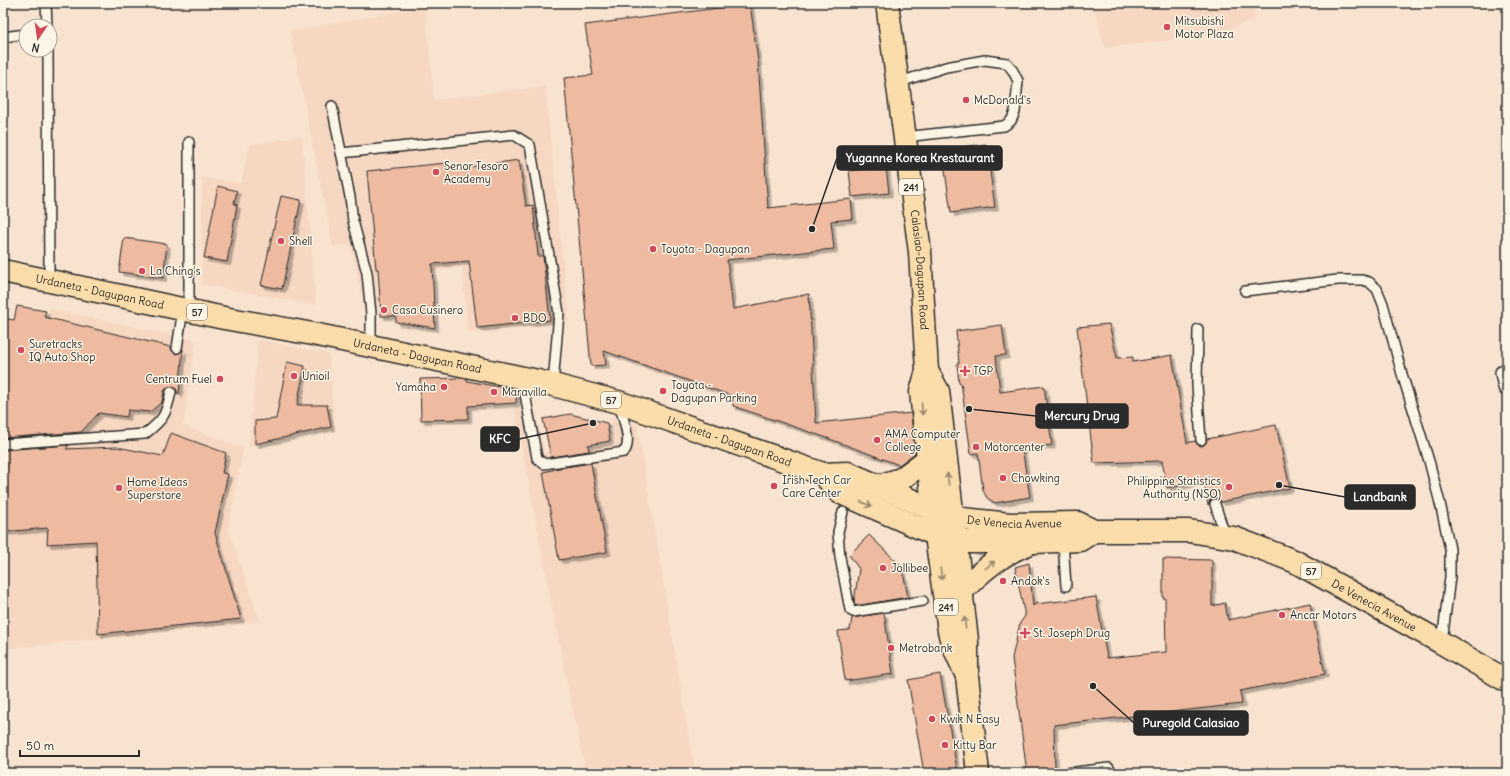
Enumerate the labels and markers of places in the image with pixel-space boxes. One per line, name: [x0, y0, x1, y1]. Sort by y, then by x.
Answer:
place label: Mitsubishi Motor Plaza: [1175, 14, 1234, 41]
marker: Mitsubishi Motor Plaza: [1162, 22, 1172, 32]
place label: McDonald's: [974, 93, 1031, 107]
marker: McDonald's: [961, 95, 971, 105]
callout: Yuganne Korea Krestaurant: [837, 146, 1002, 170]
place label: Senor Tesoro Academy: [444, 159, 508, 186]
marker: Senor Tesoro Academy: [431, 167, 441, 177]
place label: Shell: [289, 234, 312, 248]
marker: Shell: [276, 236, 286, 246]
place label: Toyota - Dagupan: [661, 242, 750, 256]
marker: Toyota - Dagupan: [648, 244, 658, 254]
place label: La Ching's: [150, 264, 200, 278]
marker: La Ching's: [137, 266, 147, 276]
place label: Casa Cusinero: [392, 303, 463, 317]
marker: Casa Cusinero: [379, 305, 389, 315]
place label: BDO: [523, 311, 547, 325]
marker: BDO: [510, 313, 520, 323]
place label: Suretracks IQ Auto Shop: [29, 337, 95, 364]
marker: Suretracks IQ Auto Shop: [16, 345, 26, 355]
place label: TGP: [973, 364, 993, 378]
marker: TGP: [960, 366, 970, 376]
place label: Unioil: [302, 369, 329, 383]
marker: Unioil: [289, 371, 299, 381]
place label: Centrum Fuel: [145, 372, 212, 386]
marker: Centrum Fuel: [215, 374, 225, 384]
place label: Toyota - Dagupan Parking: [671, 378, 757, 405]
place label: Yamaha: [396, 380, 436, 394]
marker: Yamaha: [439, 382, 449, 392]
place label: Maravilla: [502, 385, 547, 399]
marker: Toyota - Dagupan Parking: [658, 386, 668, 396]
marker: Maravilla: [489, 387, 499, 397]
callout: Mercury Drug: [1036, 404, 1128, 428]
callout: KFC: [481, 427, 519, 451]
place label: AMA Computer College: [885, 427, 961, 454]
marker: AMA Computer College: [872, 435, 882, 445]
place label: Motorcenter: [984, 440, 1045, 454]
marker: Motorcenter: [971, 442, 981, 452]
place label: Chowking: [1011, 471, 1060, 485]
place label: Irish Tech Car Care Center: [782, 473, 852, 500]
marker: Chowking: [998, 473, 1008, 483]
place label: Philippine Statistics Authority (NSO): [1127, 474, 1221, 501]
place label: Home Ideas Superstore: [127, 475, 188, 502]
marker: Irish Tech Car Care Center: [769, 481, 779, 491]
marker: Philippine Statistics Authority (NSO): [1224, 482, 1234, 492]
marker: Home Ideas Superstore: [114, 483, 124, 493]
callout: Landbank: [1345, 485, 1415, 509]
place label: Jollibee: [891, 561, 928, 575]
marker: Jollibee: [878, 563, 888, 573]
place label: Andok's: [1011, 574, 1050, 588]
marker: Andok's: [998, 576, 1008, 586]
place label: Ancar Motors: [1290, 608, 1357, 622]
marker: Ancar Motors: [1277, 610, 1287, 620]
place label: St. Joseph Drug: [1033, 626, 1110, 640]
marker: St. Joseph Drug: [1020, 628, 1030, 638]
place label: Metrobank: [899, 641, 953, 655]
marker: Metrobank: [886, 643, 896, 653]
callout: Puregold Calasiao: [1134, 711, 1248, 735]
place label: Kwik N Easy: [940, 712, 1000, 726]
marker: Kwik N Easy: [927, 714, 937, 724]
place label: Kitty Bar: [953, 738, 997, 752]
marker: Kitty Bar: [940, 740, 950, 750]

